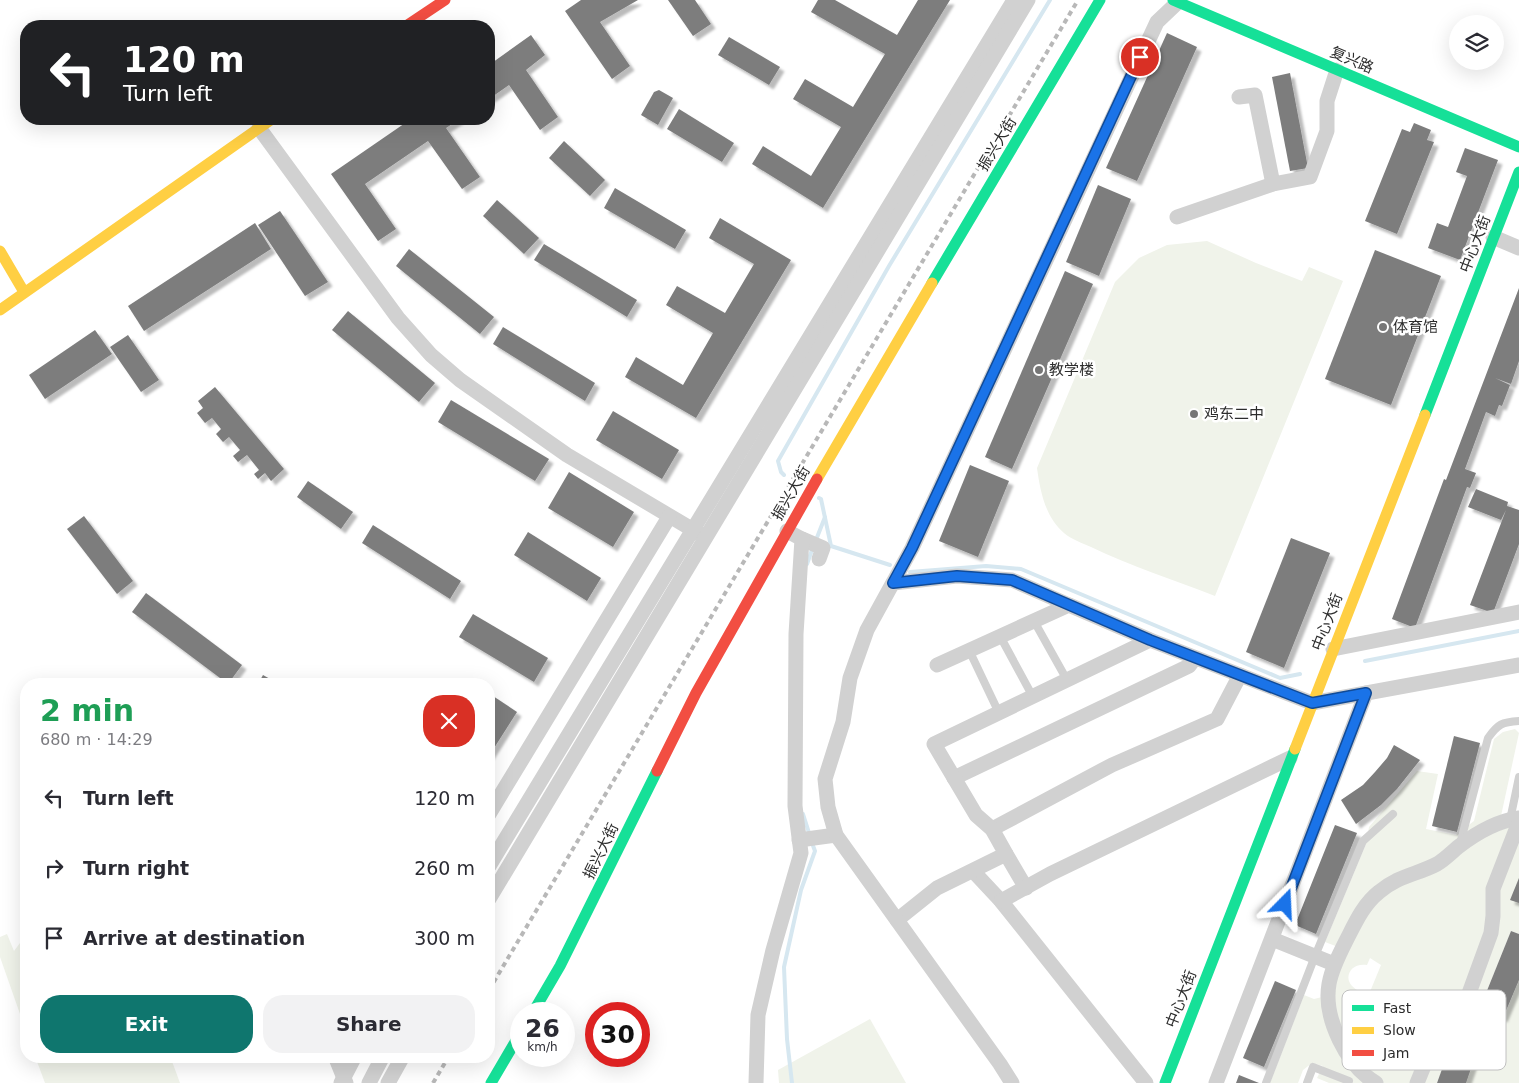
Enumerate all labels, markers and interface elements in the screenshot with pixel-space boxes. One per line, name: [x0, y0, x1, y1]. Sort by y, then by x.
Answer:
map controls: [1449, 15, 1504, 70]
button: layers: [1449, 15, 1504, 70]
pin: [1119, 36, 1161, 78]
icon: left: [40, 40, 105, 105]
text: 120 m: [123, 40, 245, 80]
icon: arrive: [1126, 43, 1154, 71]
street label: 复兴路: [1328, 43, 1376, 77]
text: Turn left: [123, 81, 212, 106]
street label: 振兴大街: [974, 114, 1020, 174]
street label: 中心大街: [1456, 213, 1494, 275]
place label: 体育馆: [1393, 318, 1438, 336]
marker: 体育馆: [1377, 321, 1389, 333]
place label: 教学楼: [1049, 361, 1094, 379]
marker: 教学楼: [1033, 364, 1045, 376]
place label: 鸡东二中: [1204, 405, 1264, 423]
marker: 鸡东二中: [1188, 408, 1200, 420]
street label: 振兴大街: [768, 463, 814, 523]
street label: 中心大街: [1308, 591, 1346, 653]
text: 2 min: [40, 693, 134, 728]
button: close: [423, 695, 475, 747]
text: 680 m · 14:29: [40, 730, 153, 749]
icon: left: [40, 784, 68, 812]
text: Turn left: [83, 787, 174, 809]
text: 120 m: [414, 787, 475, 809]
street label: 振兴大街: [580, 820, 622, 882]
icon: right: [40, 854, 68, 882]
text: Turn right: [83, 857, 189, 879]
text: 260 m: [414, 857, 475, 879]
position arrow: [1258, 877, 1310, 929]
icon: arrive: [40, 924, 68, 952]
text: Arrive at destination: [83, 927, 305, 949]
text: 300 m: [414, 927, 475, 949]
street label: 中心大街: [1162, 968, 1200, 1030]
legend: [1342, 990, 1506, 1070]
button: Exit: [40, 995, 253, 1053]
button: Share: [263, 995, 475, 1053]
text: Fast: [1383, 1000, 1412, 1016]
speed limit sign: 30: [585, 1002, 650, 1067]
text: 26: [525, 1014, 560, 1043]
text: Slow: [1383, 1022, 1416, 1038]
text: km/h: [527, 1040, 558, 1054]
text: Jam: [1382, 1045, 1409, 1061]

